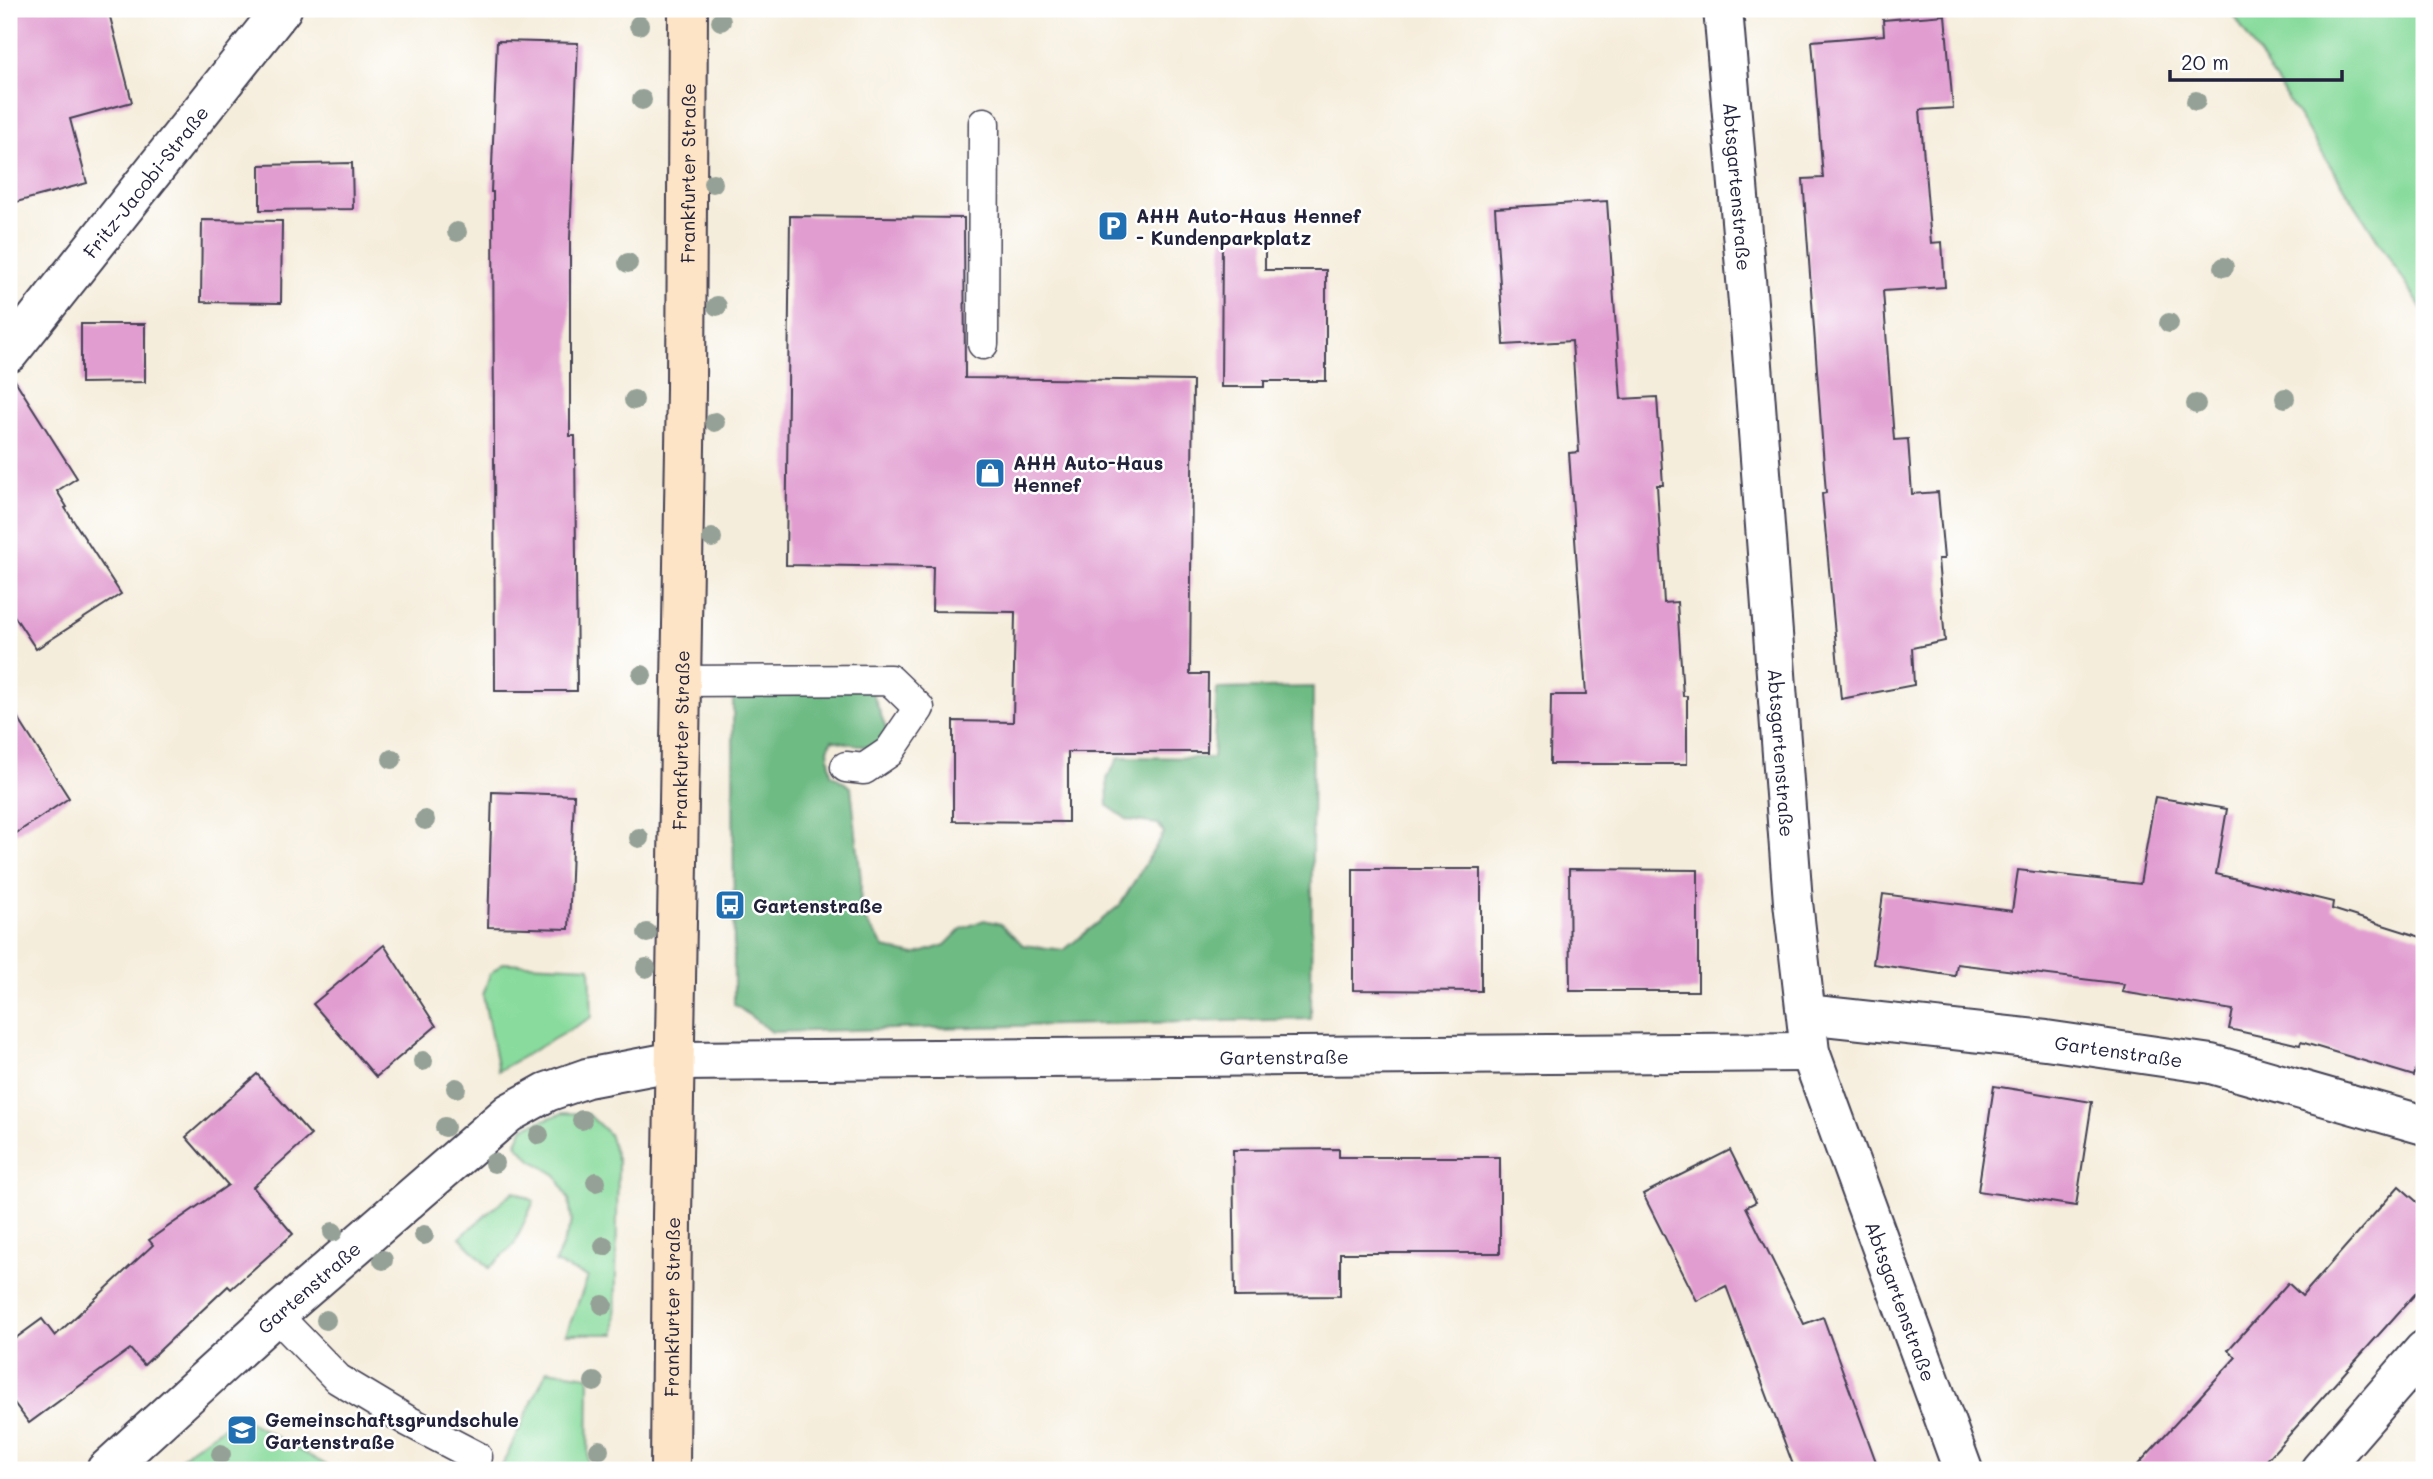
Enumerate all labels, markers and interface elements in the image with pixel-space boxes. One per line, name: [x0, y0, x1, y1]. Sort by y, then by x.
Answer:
scale bar: [2170, 38, 2342, 82]
text: 20 m: [2181, 48, 2229, 75]
street label: Frankfurter Straße: [674, 83, 700, 263]
street label: Fritz-Jacobi-Straße: [77, 100, 213, 263]
street label: Abtsgartenstraße: [1718, 101, 1758, 272]
place label: AHH Auto-Haus Hennef - Kundenparkplatz: [1136, 203, 1362, 250]
parking icon: AHH Auto-Haus Hennef - Kundenparkplatz: [1096, 209, 1130, 243]
place label: AHH Auto-Haus Hennef: [1013, 450, 1163, 497]
shop icon: AHH Auto-Haus Hennef: [973, 456, 1007, 490]
street label: Frankfurter Straße: [666, 650, 694, 830]
street label: Abtsgartenstraße: [1763, 668, 1801, 838]
bus stop icon: Gartenstraße: [713, 888, 747, 922]
place label: Gartenstraße: [753, 893, 883, 918]
street label: Gartenstraße: [2053, 1029, 2184, 1072]
street label: Gartenstraße: [1220, 1043, 1349, 1069]
street label: Frankfurter Straße: [658, 1217, 684, 1397]
street label: Abtsgartenstraße: [1860, 1218, 1942, 1385]
street label: Gartenstraße: [252, 1235, 365, 1339]
place label: Gemeinschaftsgrundschule Gartenstraße: [265, 1407, 519, 1454]
school or university icon: Gemeinschaftsgrundschule Gartenstraße: [225, 1413, 259, 1447]

